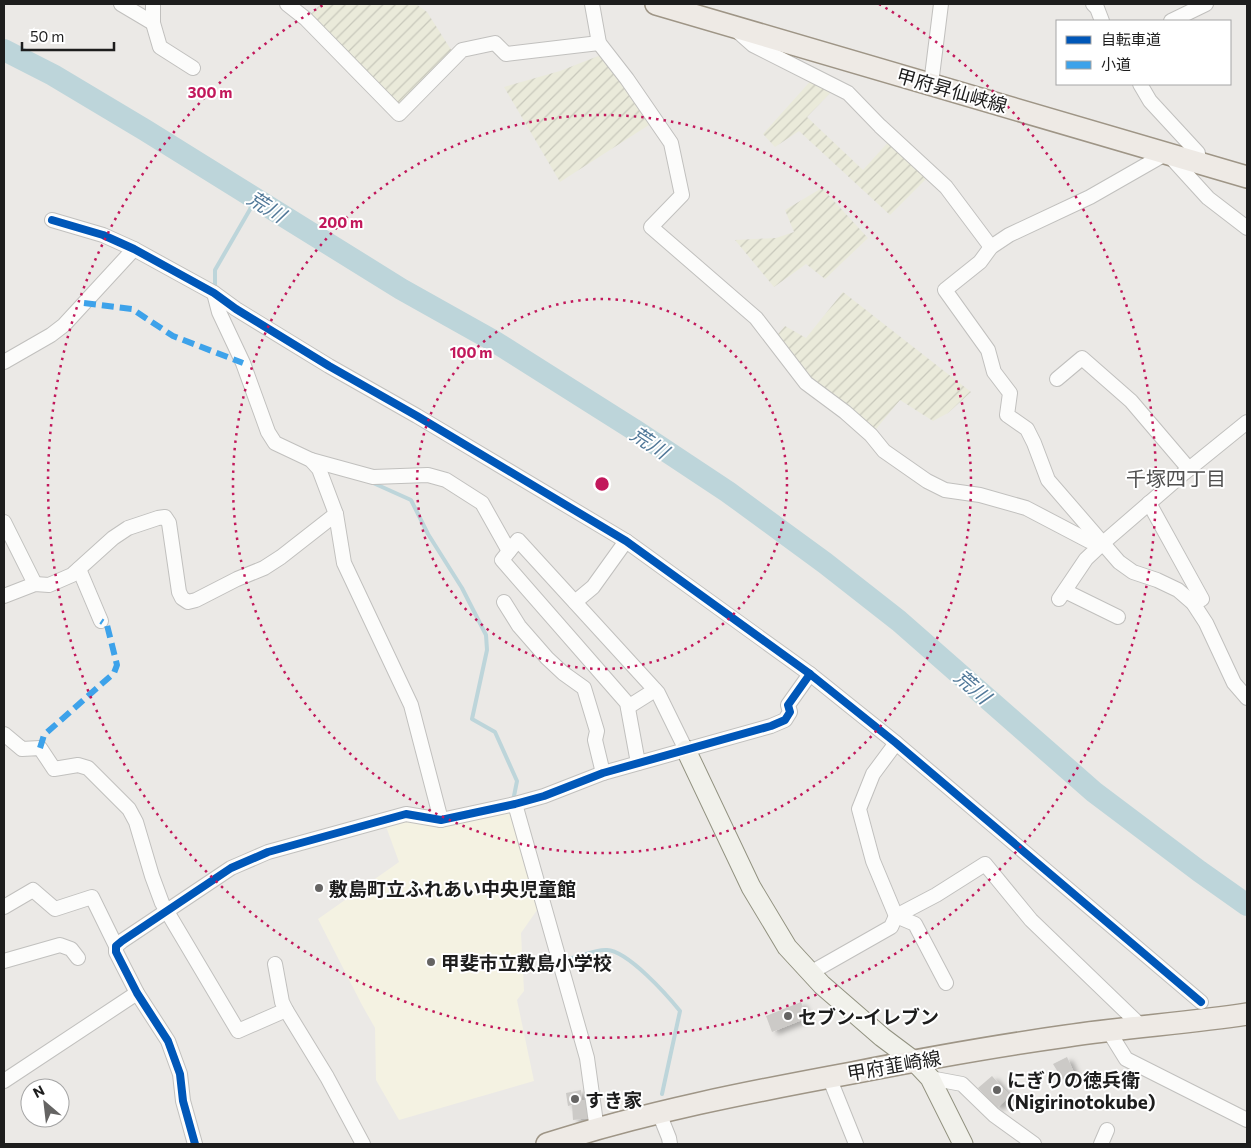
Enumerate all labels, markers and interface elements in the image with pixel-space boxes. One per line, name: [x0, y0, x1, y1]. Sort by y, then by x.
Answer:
scale bar: [22, 20, 115, 52]
legend: [1056, 20, 1231, 85]
text: 50 m: [30, 27, 64, 45]
text: 自転車道: [1101, 30, 1161, 48]
text: 小道: [1101, 55, 1131, 73]
street label: 甲府昇仙峡線: [894, 63, 1010, 117]
text: 300 m: [188, 83, 232, 101]
water label: 荒川: [244, 185, 292, 228]
text: 200 m: [319, 213, 363, 231]
text: 100 m: [450, 343, 492, 361]
water label: 荒川: [627, 421, 675, 464]
district label: 千塚四丁目: [1126, 466, 1226, 490]
centre of rings: [593, 475, 611, 493]
water label: 荒川: [950, 664, 997, 709]
place label: 敷島町立ふれあい中央児童館: [329, 877, 576, 900]
marker: 敷島町立ふれあい中央児童館: [313, 882, 325, 894]
place label: 甲斐市立敷島小学校: [441, 951, 612, 974]
marker: 甲斐市立敷島小学校: [425, 956, 437, 968]
place label: セブン-イレブン: [798, 1005, 939, 1028]
marker: セブン-イレブン: [782, 1010, 794, 1022]
street label: 甲府韮崎線: [845, 1045, 943, 1085]
place label: にぎりの徳兵衛 (Nigirinotokube): [1007, 1068, 1156, 1113]
north arrow: [20, 1078, 70, 1128]
text: N: [30, 1081, 47, 1101]
marker: にぎりの徳兵衛 (Nigirinotokube): [991, 1084, 1003, 1096]
place label: すき家: [585, 1088, 642, 1111]
marker: すき家: [569, 1093, 581, 1105]

